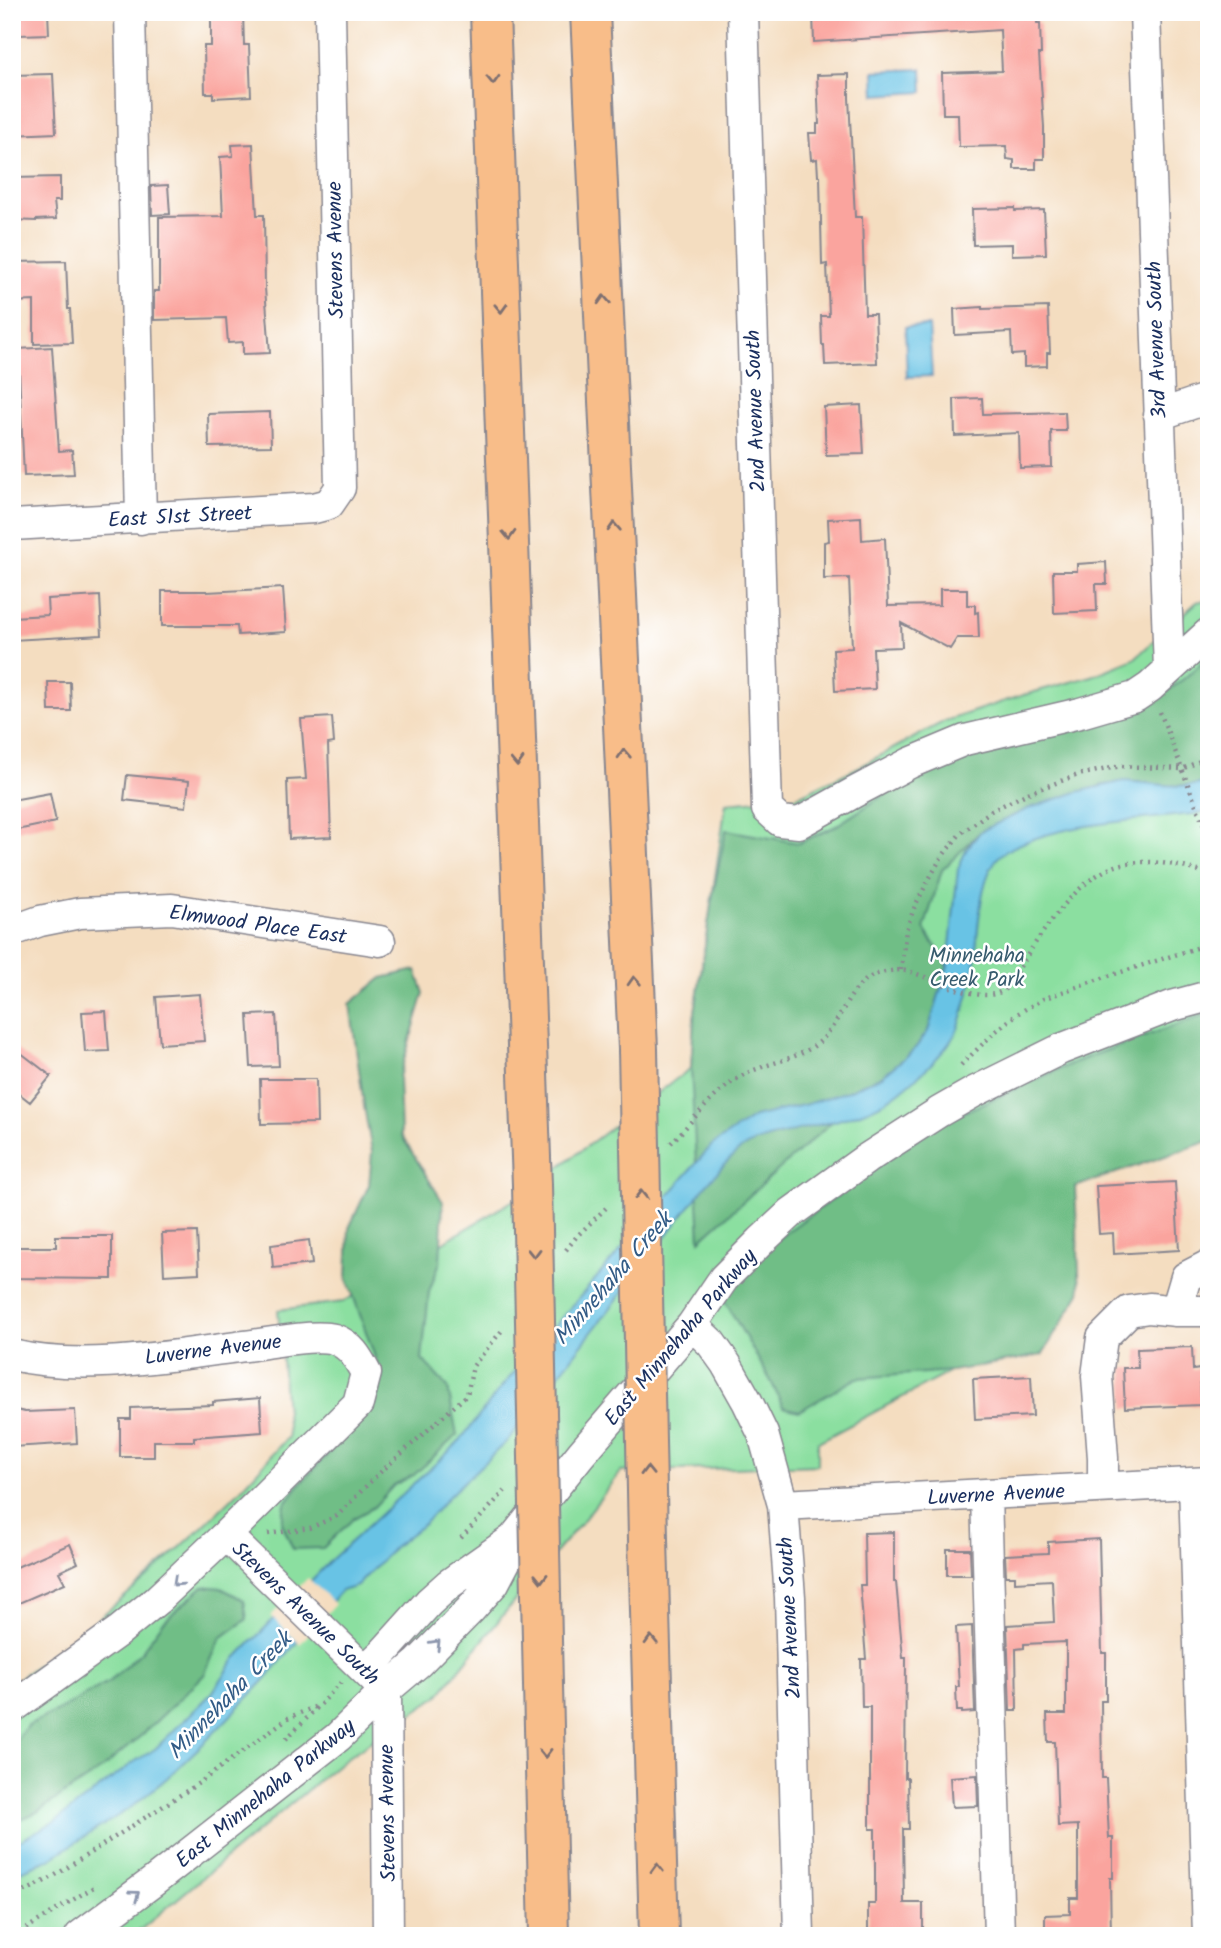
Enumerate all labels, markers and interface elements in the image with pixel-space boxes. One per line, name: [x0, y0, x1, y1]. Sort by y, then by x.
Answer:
one-way arrow: [485, 75, 500, 86]
street label: Stevens Avenue: [319, 180, 354, 319]
street label: 3rd Avenue South: [1138, 260, 1177, 420]
one-way arrow: [596, 294, 611, 305]
one-way arrow: [494, 303, 509, 314]
street label: 2nd Avenue South: [737, 329, 776, 493]
street label: East 51st Street: [107, 497, 254, 538]
one-way arrow: [606, 521, 621, 532]
one-way arrow: [502, 530, 517, 541]
one-way arrow: [617, 748, 632, 759]
one-way arrow: [510, 757, 525, 768]
street label: Elmwood Place East: [167, 897, 350, 954]
park label: Minnehaha Creek Park: [929, 940, 1025, 997]
one-way arrow: [627, 976, 642, 987]
one-way arrow: [633, 1189, 648, 1200]
water label: Minnehaha Creek: [545, 1202, 684, 1354]
street label: East Minnehaha Parkway: [597, 1242, 766, 1434]
one-way arrow: [526, 1248, 541, 1259]
street label: Luverne Avenue: [143, 1326, 284, 1375]
one-way arrow: [639, 1465, 654, 1476]
street label: Luverne Avenue: [926, 1475, 1066, 1516]
street label: Stevens Avenue South: [223, 1534, 387, 1694]
street label: 2nd Avenue South: [770, 1536, 811, 1700]
one-way arrow: [172, 1574, 185, 1586]
one-way arrow: [533, 1574, 549, 1584]
water label: Minnehaha Creek: [160, 1622, 304, 1769]
one-way arrow: [643, 1634, 659, 1645]
one-way arrow: [428, 1639, 441, 1652]
street label: East Minnehaha Parkway: [169, 1711, 363, 1877]
street label: Stevens Avenue: [371, 1743, 406, 1882]
one-way arrow: [537, 1748, 553, 1759]
one-way arrow: [650, 1862, 665, 1873]
one-way arrow: [128, 1891, 140, 1904]

